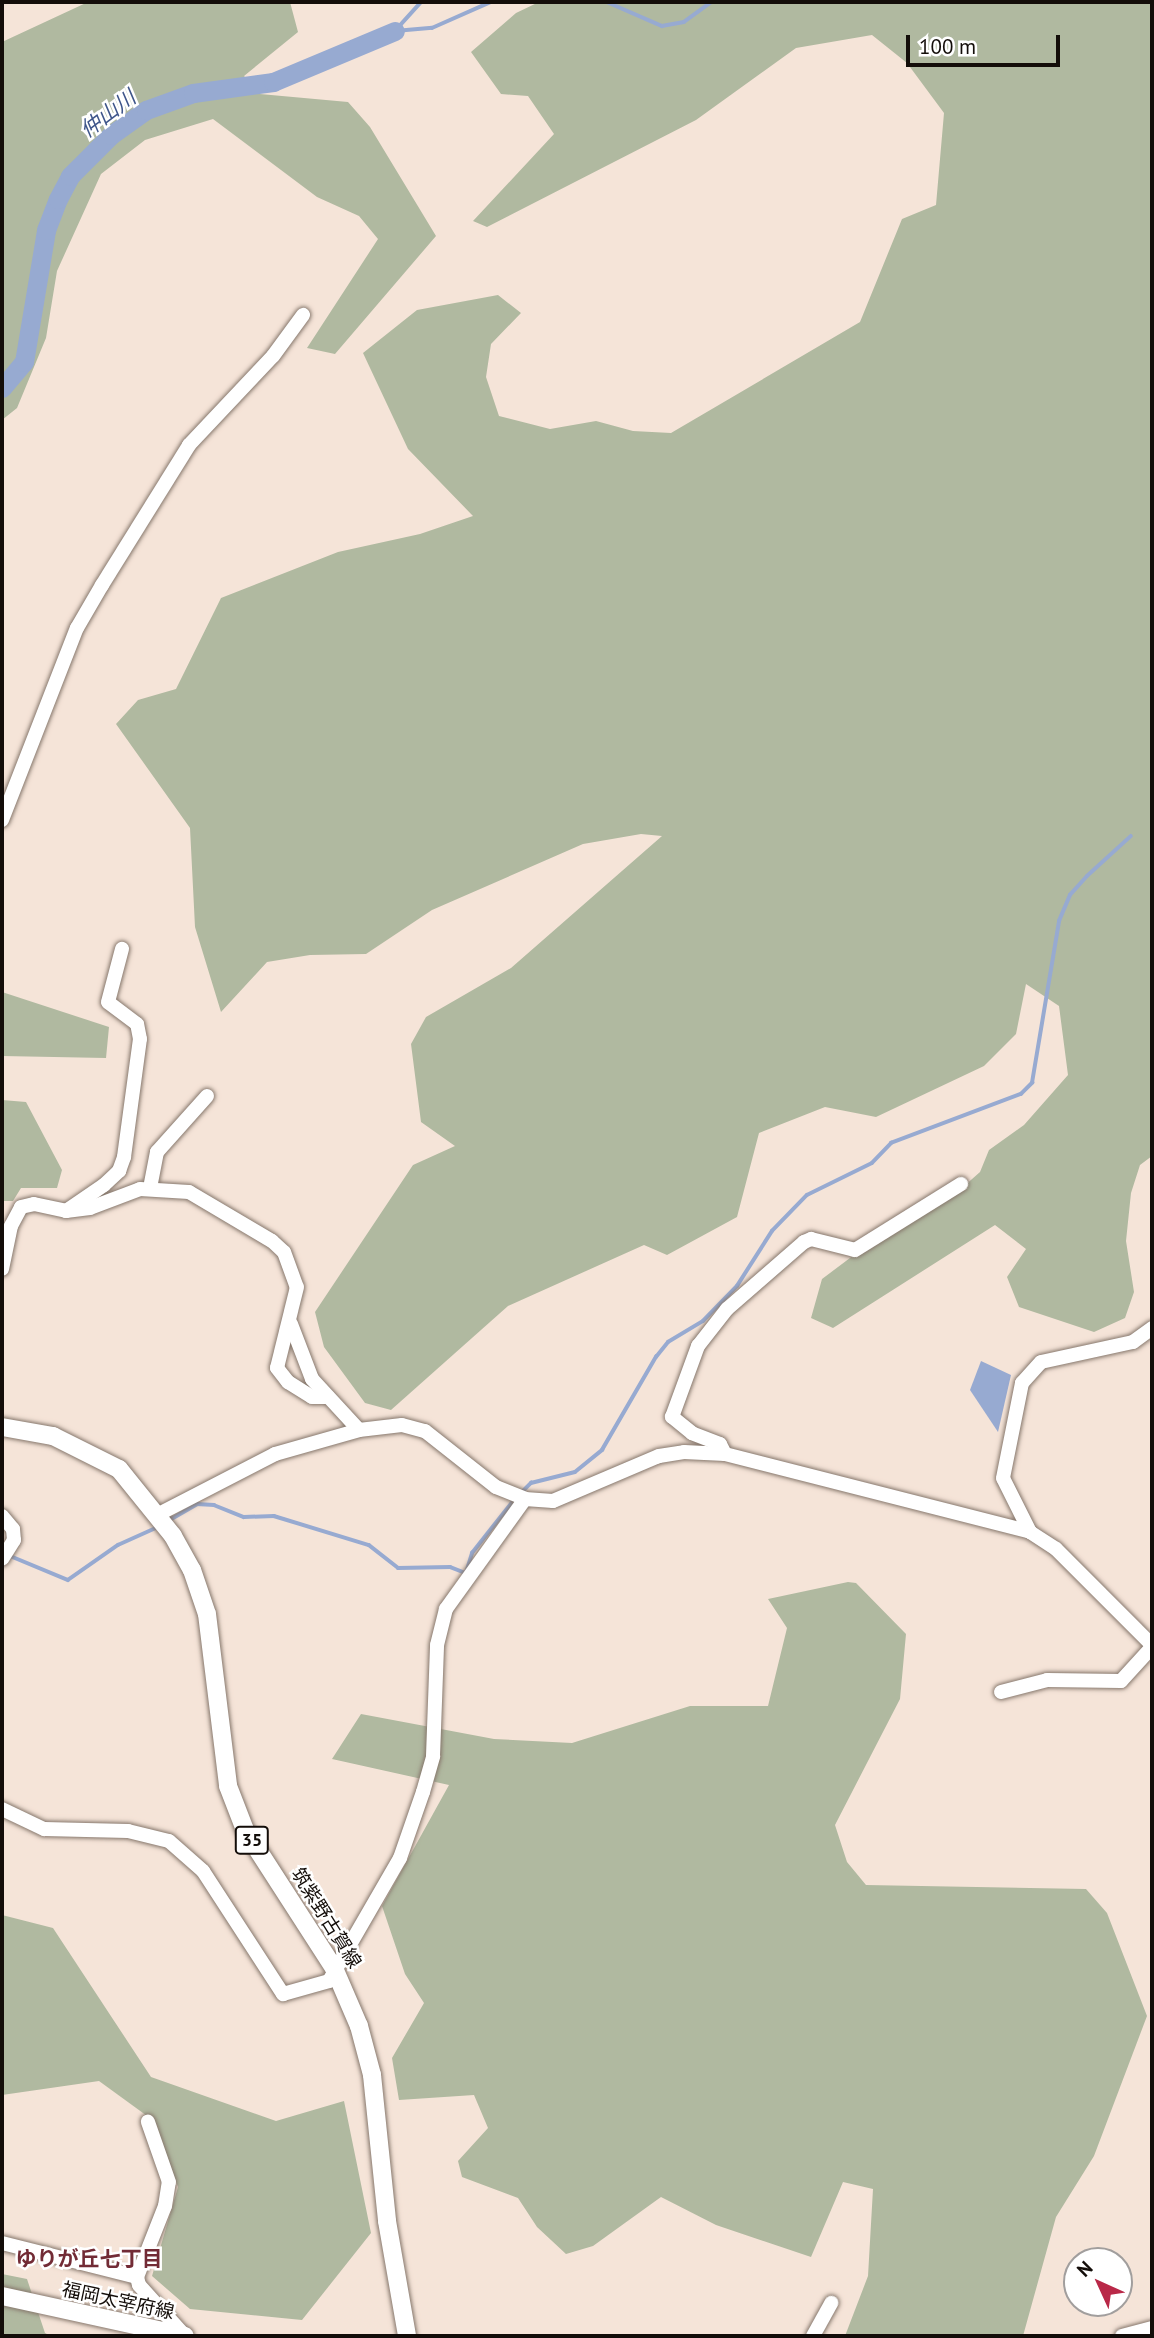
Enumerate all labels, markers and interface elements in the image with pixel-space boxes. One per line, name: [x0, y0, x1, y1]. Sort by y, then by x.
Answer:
scale bar: [909, 21, 1063, 65]
text: 100 m: [919, 33, 976, 60]
water label: 仲山川: [75, 85, 141, 143]
road number: 35: [234, 1826, 270, 1854]
street label: 筑紫野古賀線: [286, 1864, 366, 1972]
district label: ゆりが丘七丁目: [16, 2246, 162, 2272]
north arrow: [1063, 2247, 1133, 2317]
text: N: [1072, 2256, 1097, 2281]
street label: 福岡太宰府線: [60, 2278, 176, 2324]

